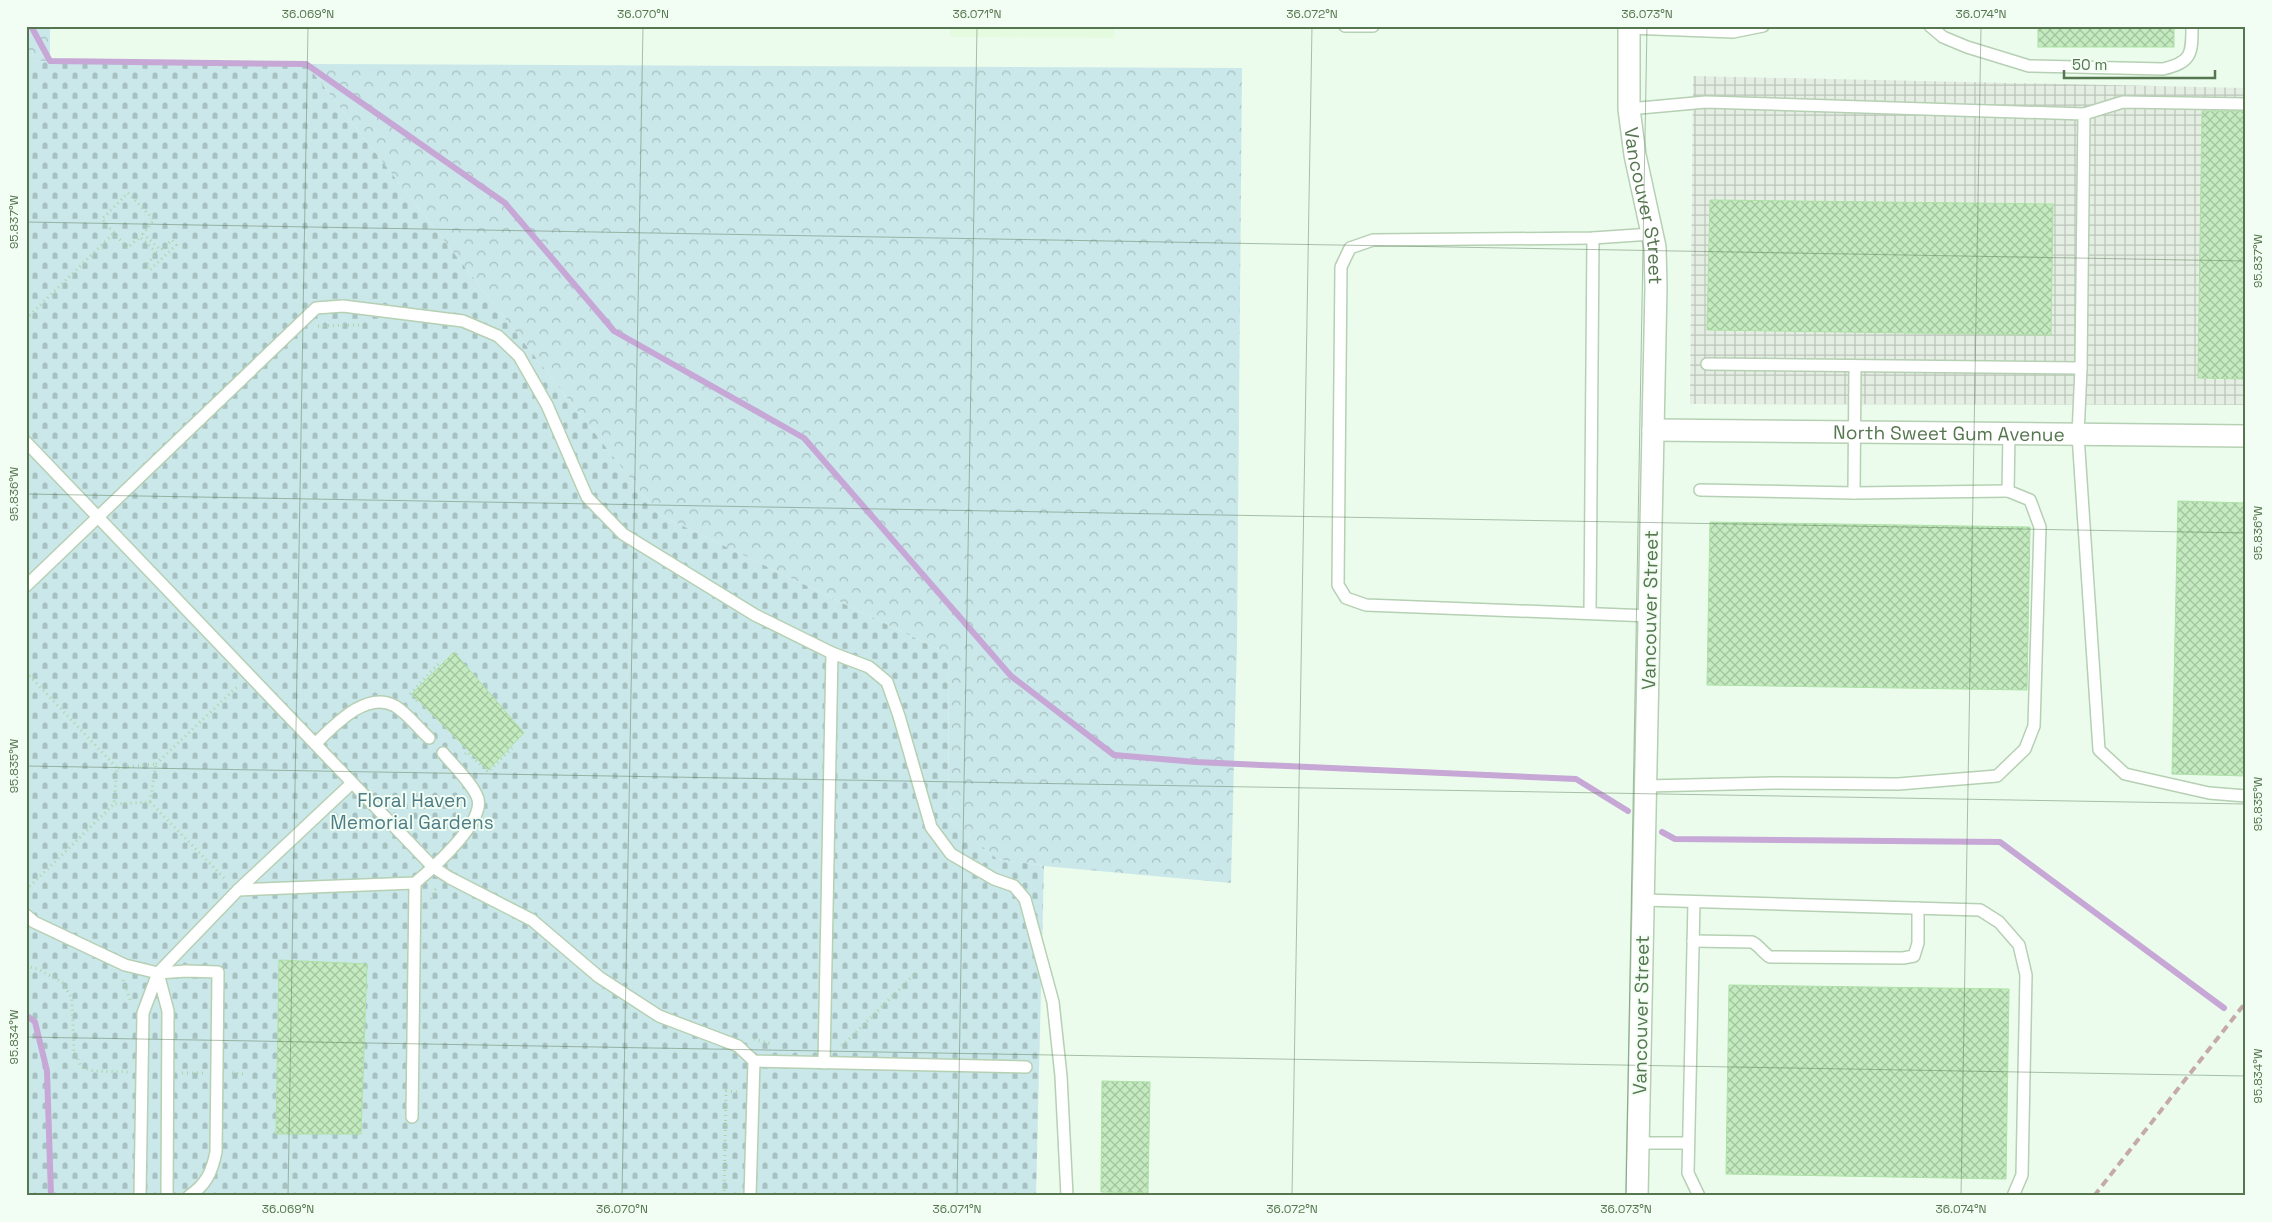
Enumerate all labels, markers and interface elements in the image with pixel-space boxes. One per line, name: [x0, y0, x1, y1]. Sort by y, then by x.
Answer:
text: 36.069°N: [282, 6, 334, 22]
text: 36.070°N: [617, 6, 669, 22]
text: 36.071°N: [952, 6, 1002, 22]
text: 36.072°N: [1286, 6, 1338, 22]
text: 36.073°N: [1621, 6, 1673, 22]
text: 36.074°N: [1955, 6, 2007, 22]
scale bar: [2064, 48, 2216, 80]
text: 50 m: [2072, 55, 2107, 74]
street label: Vancouver Street: [1619, 125, 1668, 285]
text: 95.837°W: [6, 194, 22, 249]
text: 95.837°W: [2250, 233, 2266, 288]
street label: North Sweet Gum Avenue: [1833, 419, 2065, 447]
text: 95.836°W: [6, 466, 22, 521]
text: 95.836°W: [2250, 505, 2266, 560]
street label: Vancouver Street: [1636, 530, 1664, 690]
text: 95.835°W: [6, 738, 22, 793]
text: 95.835°W: [2250, 776, 2266, 831]
park label: Floral Haven Memorial Gardens: [330, 788, 494, 835]
street label: Vancouver Street: [1627, 935, 1655, 1095]
text: 95.834°W: [6, 1009, 22, 1064]
text: 95.834°W: [2250, 1048, 2266, 1103]
text: 36.069°N: [262, 1201, 314, 1217]
text: 36.070°N: [596, 1201, 648, 1217]
text: 36.071°N: [932, 1201, 982, 1217]
text: 36.072°N: [1266, 1201, 1318, 1217]
text: 36.073°N: [1600, 1201, 1652, 1217]
text: 36.074°N: [1935, 1201, 1987, 1217]

